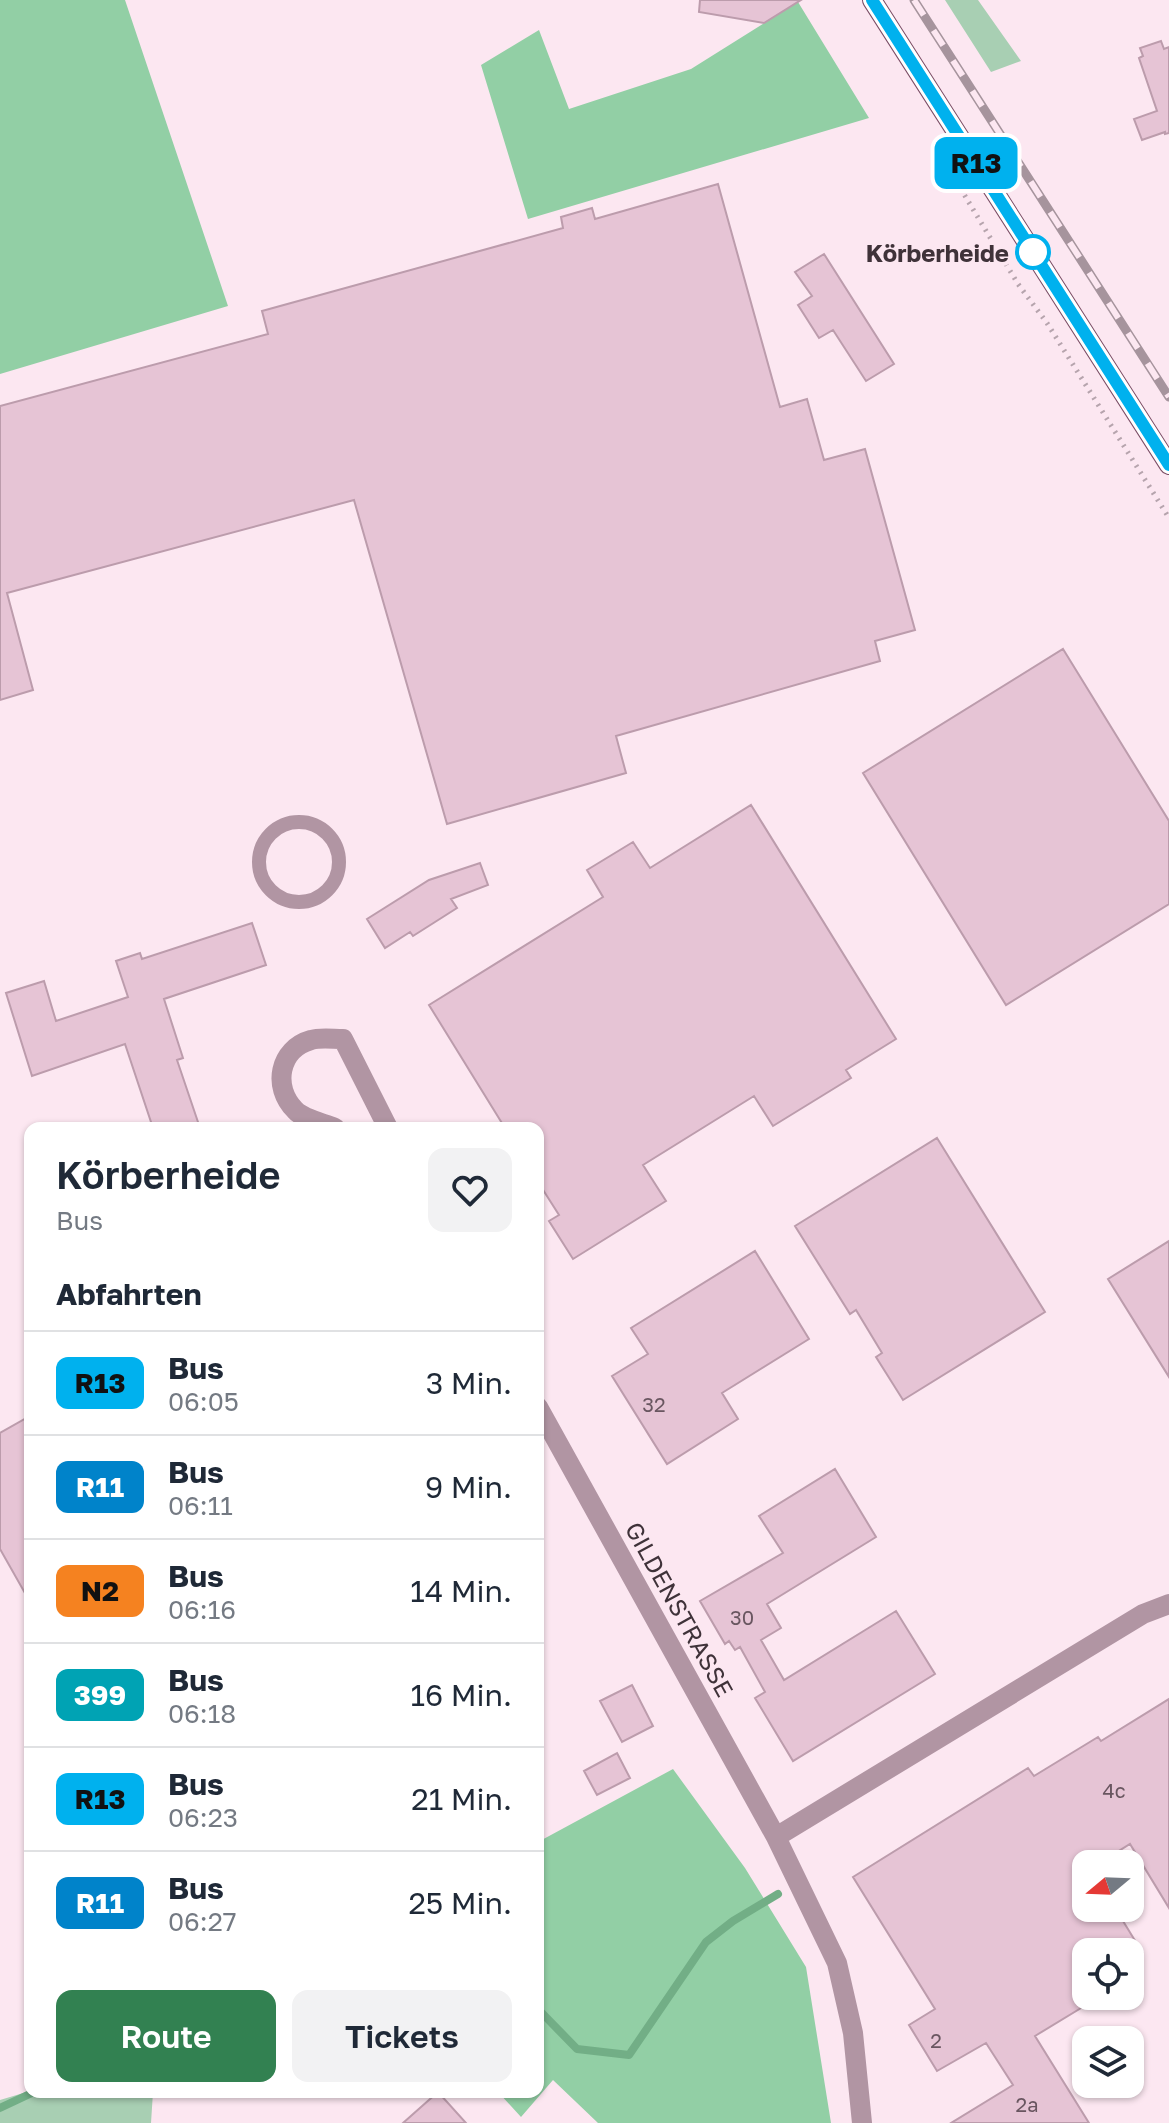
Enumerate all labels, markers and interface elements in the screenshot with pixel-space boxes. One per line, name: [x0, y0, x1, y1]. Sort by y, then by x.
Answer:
line badge: R13: [930, 137, 1022, 189]
text: R13: [951, 146, 1001, 179]
marker: Körberheide: [1016, 235, 1050, 269]
place label: Körberheide: [866, 238, 1009, 267]
button: heart: [428, 1148, 512, 1232]
text: Körberheide: [56, 1152, 280, 1197]
text: Bus: [56, 1205, 103, 1236]
text: Abfahrten: [56, 1276, 202, 1312]
text: Bus: [168, 1350, 224, 1386]
text: 3 Min.: [426, 1365, 512, 1401]
text: R13: [75, 1366, 125, 1399]
text: 06:05: [168, 1386, 239, 1417]
house number: 32: [642, 1392, 666, 1416]
text: Bus: [168, 1454, 224, 1490]
text: 9 Min.: [425, 1469, 512, 1505]
text: R11: [76, 1470, 124, 1503]
text: 06:11: [168, 1490, 233, 1521]
street label: GILDENSTRASSE: [620, 1517, 740, 1701]
text: Bus: [168, 1558, 224, 1594]
text: 14 Min.: [410, 1573, 512, 1609]
text: N2: [81, 1574, 119, 1607]
text: 06:16: [168, 1594, 236, 1625]
house number: 30: [730, 1605, 754, 1629]
text: Bus: [168, 1662, 224, 1698]
text: 16 Min.: [411, 1677, 512, 1713]
text: 399: [74, 1678, 126, 1711]
text: 06:18: [168, 1698, 236, 1729]
text: Bus: [168, 1766, 224, 1802]
house number: 4c: [1102, 1778, 1126, 1802]
text: 21 Min.: [411, 1781, 512, 1817]
text: R13: [75, 1782, 125, 1815]
text: 06:23: [168, 1802, 238, 1833]
north arrow: [1072, 1850, 1144, 1922]
map controls: [1072, 1850, 1144, 2098]
text: Bus: [168, 1870, 224, 1906]
text: 25 Min.: [408, 1885, 512, 1921]
text: R11: [76, 1886, 124, 1919]
text: 06:27: [168, 1906, 237, 1937]
button: locate: [1072, 1938, 1144, 2010]
button: Route: [56, 1990, 276, 2082]
button: Tickets: [292, 1990, 512, 2082]
button: layers: [1072, 2026, 1144, 2098]
house number: 2: [930, 2028, 942, 2052]
house number: 2a: [1016, 2092, 1038, 2116]

